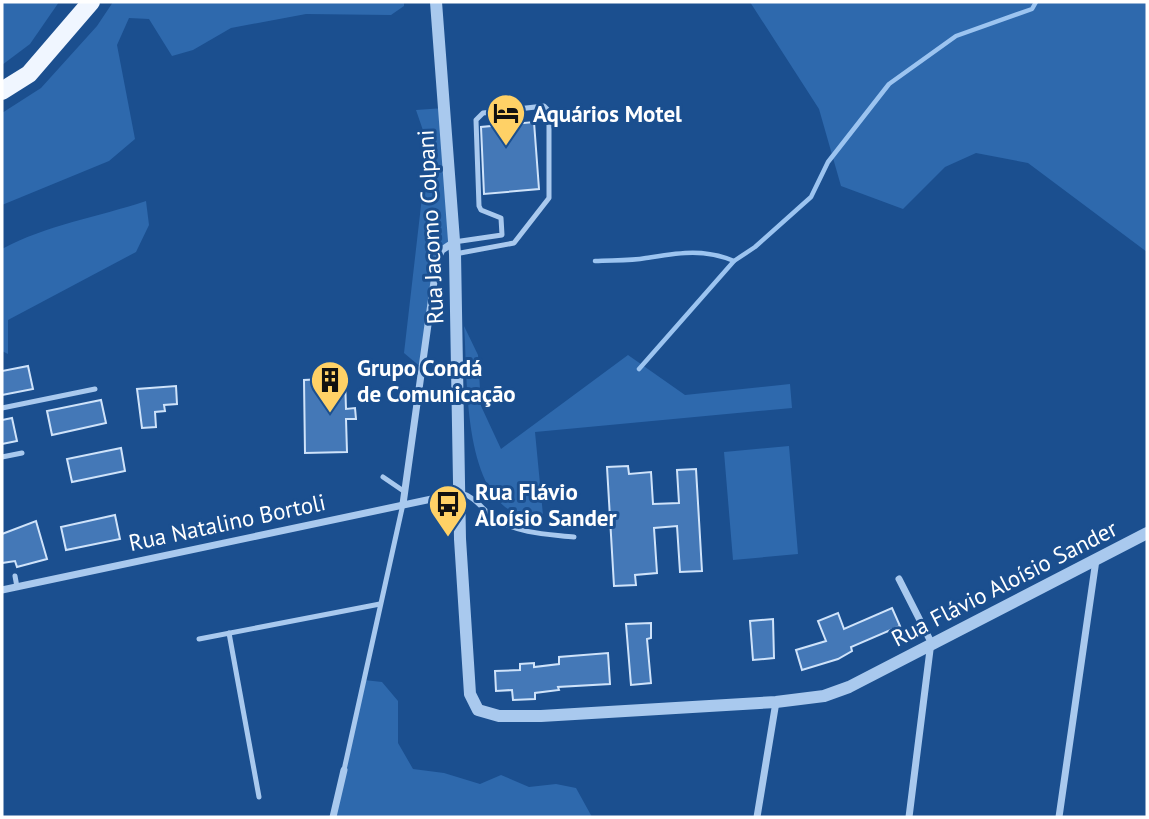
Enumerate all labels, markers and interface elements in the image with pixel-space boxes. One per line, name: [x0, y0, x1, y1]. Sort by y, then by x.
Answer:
hotel icon: Aquários Motel: [485, 92, 527, 147]
place label: Aquários Motel: [533, 99, 682, 128]
street label: Rua Jacomo Colpani: [410, 129, 450, 325]
place label: Grupo Condá de Comunicação: [357, 353, 516, 408]
building icon: Grupo Condá de Comunicação: [309, 359, 351, 414]
place label: Rua Flávio Aloísio Sander: [475, 477, 617, 532]
bus stop icon: Rua Flávio Aloísio Sander: [427, 483, 469, 538]
street label: Rua Natalino Bortoli: [126, 487, 328, 557]
street label: Rua Flávio Aloísio Sander: [886, 513, 1122, 653]

